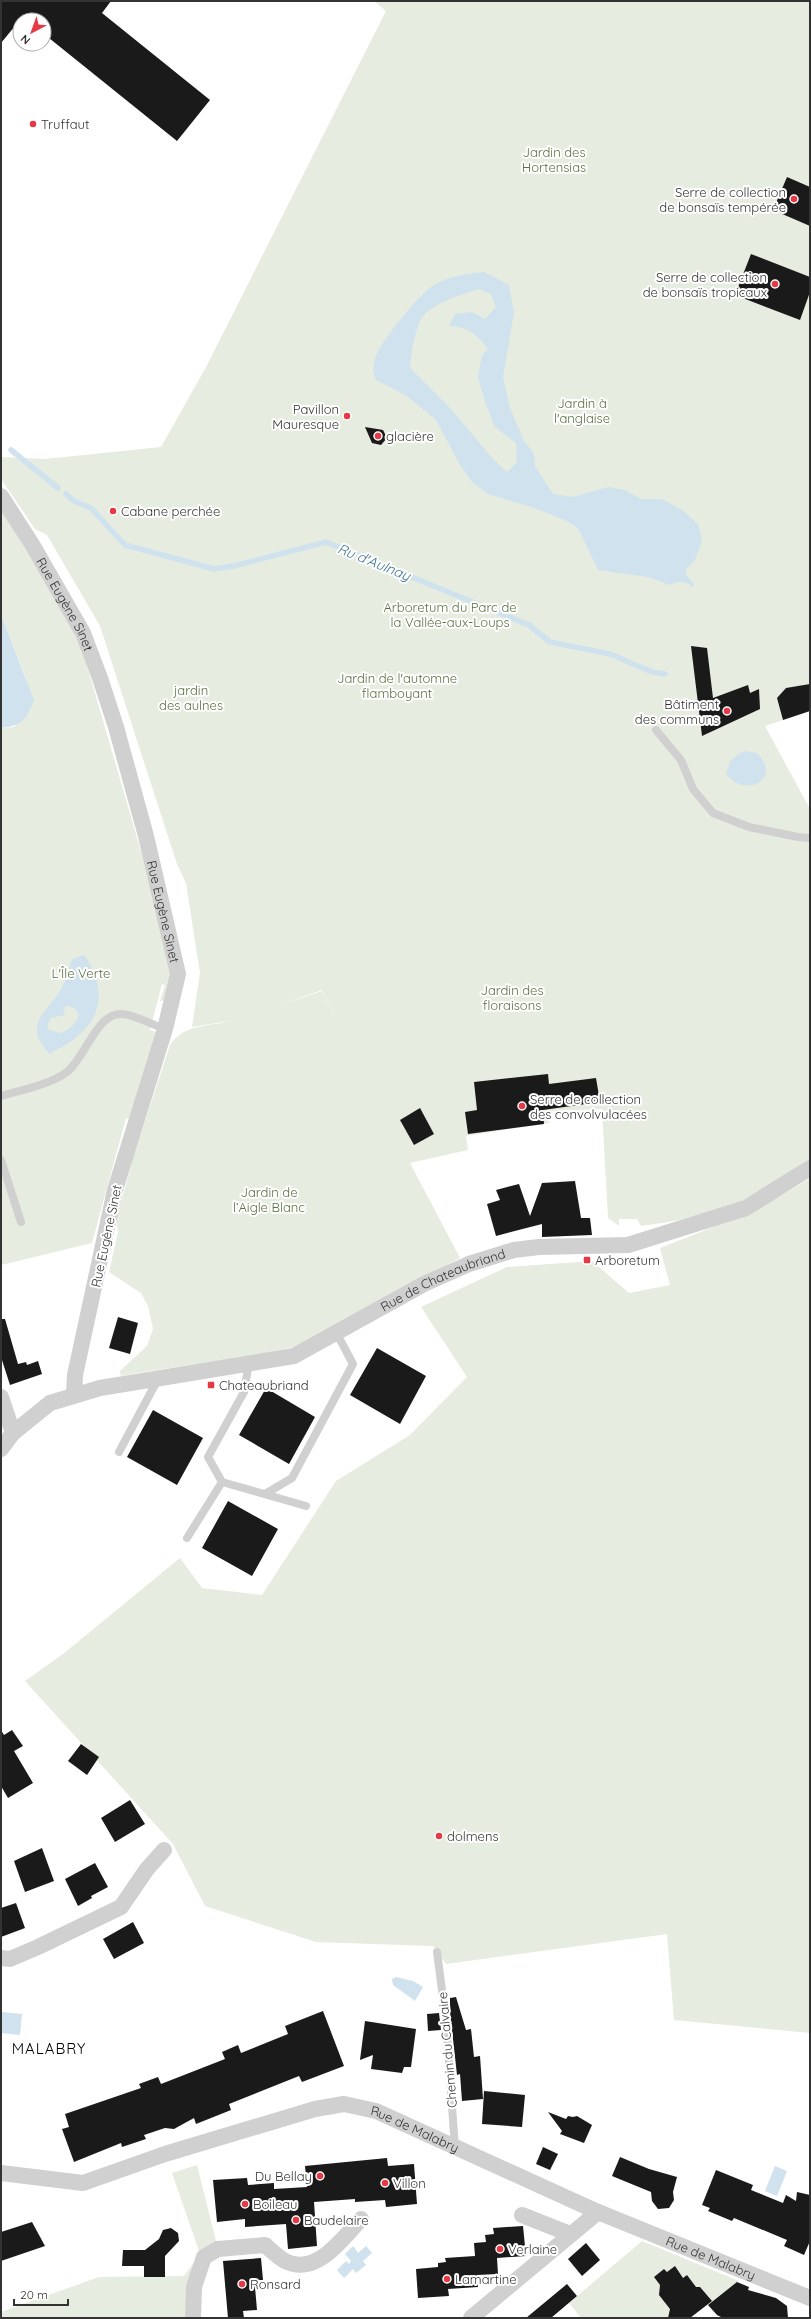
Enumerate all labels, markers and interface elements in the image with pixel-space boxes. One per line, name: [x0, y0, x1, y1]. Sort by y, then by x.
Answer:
north arrow: [12, 12, 52, 52]
text: N: [18, 32, 33, 47]
place label: Truffaut: [41, 116, 89, 132]
marker: Truffaut: [28, 119, 38, 129]
park label: Jardin des Hortensias: [522, 144, 586, 175]
place label: Serre de collection de bonsaïs tempérée: [659, 184, 786, 215]
marker: Serre de collection de bonsaïs tempérée: [789, 194, 799, 204]
place label: Serre de collection de bonsaïs tropicaux: [643, 269, 767, 300]
marker: Serre de collection de bonsaïs tropicaux: [770, 279, 780, 289]
park label: Jardin à l'anglaise: [554, 395, 610, 426]
place label: Pavillon Mauresque: [272, 401, 339, 432]
marker: Pavillon Mauresque: [342, 411, 352, 421]
place label: glacière: [386, 428, 434, 444]
marker: glacière: [373, 431, 383, 441]
place label: Cabane perchée: [121, 503, 220, 519]
marker: Cabane perchée: [108, 506, 118, 516]
water label: Ru d'Aulnay: [335, 539, 414, 585]
street label: Rue Eugène Sinet: [33, 554, 97, 653]
park label: Arboretum du Parc de la Vallée-aux-Loups: [383, 599, 517, 630]
park label: Jardin de l'automne flamboyant: [337, 670, 457, 701]
park label: jardin des aulnes: [159, 682, 223, 713]
place label: Bâtiment des communs: [635, 696, 719, 727]
marker: Bâtiment des communs: [722, 706, 732, 716]
street label: Rue Eugène Sinet: [144, 859, 183, 964]
park label: L'Île Verte: [52, 965, 110, 981]
park label: Jardin des floraisons: [480, 982, 544, 1013]
place label: Serre de collection des convolvulacées: [530, 1091, 647, 1122]
marker: Serre de collection des convolvulacées: [517, 1101, 527, 1111]
street label: Rue Eugène Sinet: [87, 1183, 125, 1289]
park label: Jardin de l’Aigle Blanc: [233, 1184, 305, 1215]
street label: Rue de Chateaubriand: [377, 1245, 507, 1315]
place label: Arboretum: [595, 1252, 660, 1268]
marker: Arboretum: [582, 1255, 592, 1265]
place label: Chateaubriand: [219, 1377, 309, 1393]
marker: Chateaubriand: [206, 1380, 216, 1390]
place label: dolmens: [447, 1828, 499, 1844]
marker: dolmens: [434, 1831, 444, 1841]
street label: Chemin du Calvaire: [434, 1991, 460, 2109]
district label: MALABRY: [12, 2039, 86, 2058]
street label: Rue de Malabry: [369, 2102, 462, 2156]
place label: Du Bellay: [255, 2168, 312, 2184]
marker: Du Bellay: [315, 2171, 325, 2181]
place label: Villon: [393, 2175, 426, 2191]
marker: Villon: [380, 2178, 390, 2188]
place label: Boileau: [253, 2196, 298, 2212]
marker: Boileau: [240, 2199, 250, 2209]
place label: Baudelaire: [304, 2212, 369, 2228]
marker: Baudelaire: [291, 2215, 301, 2225]
street label: Rue de Malabry: [664, 2232, 758, 2283]
place label: Verlaine: [508, 2241, 557, 2257]
marker: Verlaine: [495, 2244, 505, 2254]
place label: Lamartine: [455, 2271, 517, 2287]
marker: Lamartine: [442, 2274, 452, 2284]
place label: Ronsard: [250, 2276, 301, 2292]
marker: Ronsard: [237, 2279, 247, 2289]
scale bar: [14, 2281, 68, 2307]
text: 20 m: [20, 2287, 48, 2302]

